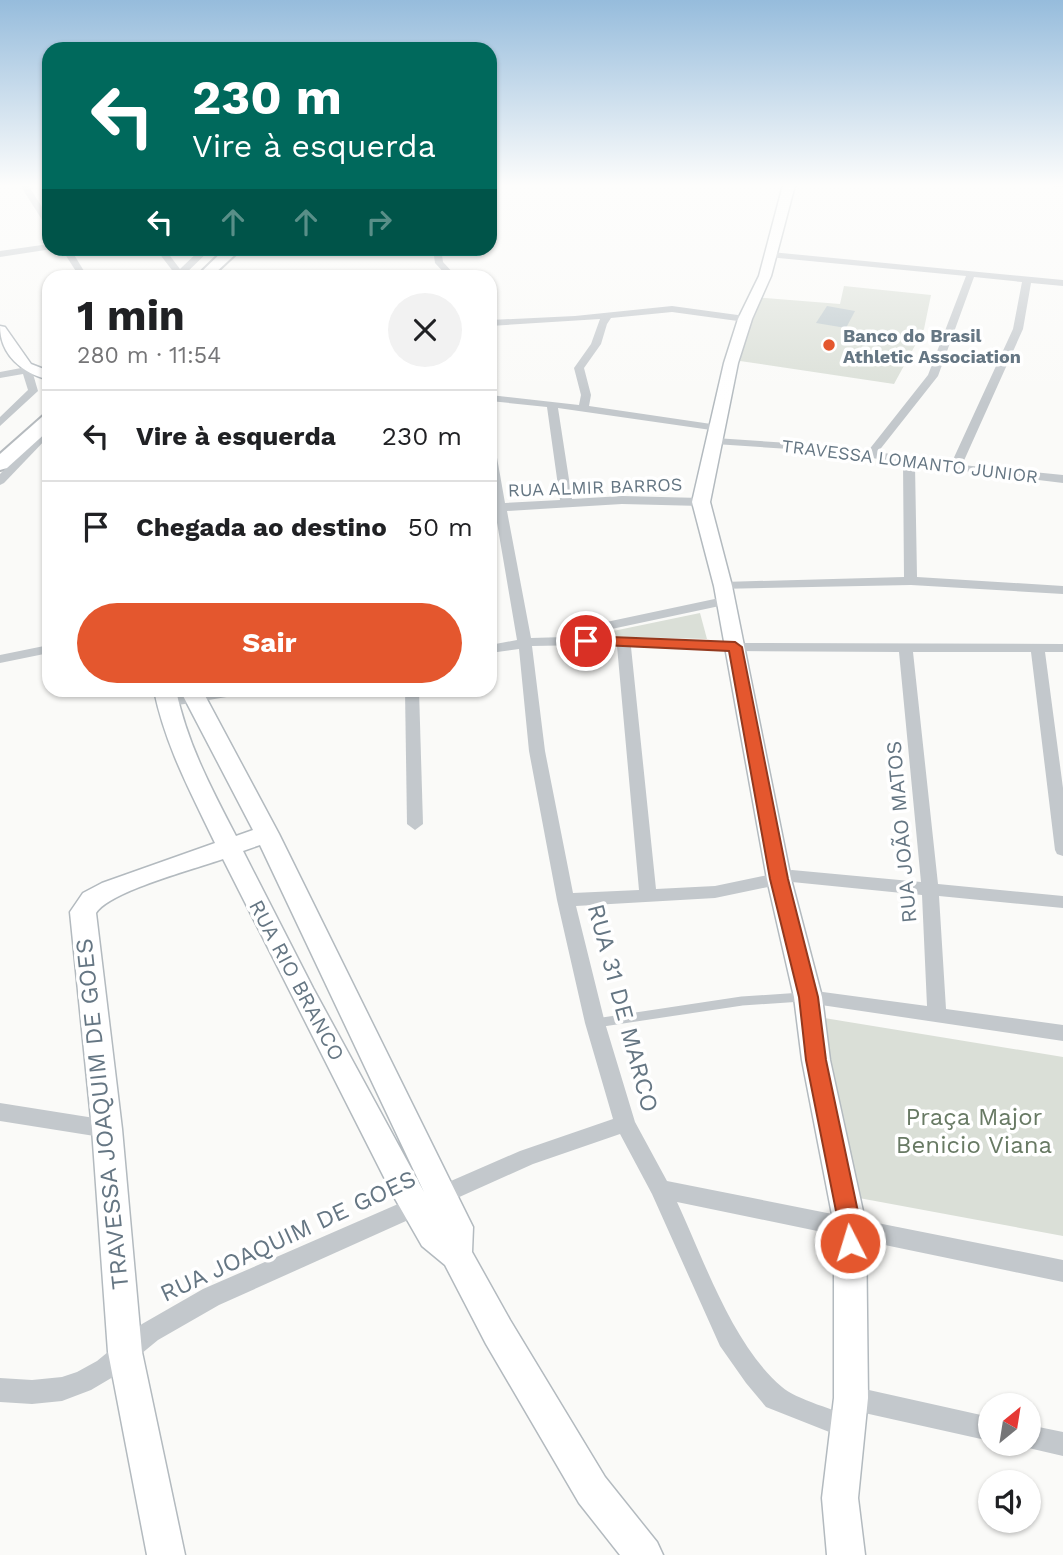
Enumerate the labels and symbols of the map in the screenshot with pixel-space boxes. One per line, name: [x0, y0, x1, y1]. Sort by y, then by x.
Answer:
place label: Banco do Brasil Athletic Association: [843, 325, 1021, 367]
marker: Banco do Brasil Athletic Association: [821, 337, 837, 353]
street label: TRAVESSA LOMANTO JUNIOR: [781, 435, 1039, 487]
street label: RUA ALMIR BARROS: [507, 473, 683, 501]
pin: [556, 611, 616, 671]
street label: RUA JOÃO MATOS: [881, 740, 921, 924]
street label: RUA RIO BRANCO: [244, 895, 350, 1065]
street label: RUA 31 DE MARCO: [582, 901, 664, 1115]
street label: TRAVESSA JOAQUIM DE GOES: [70, 937, 134, 1291]
park label: Praça Major Benicio Viana: [896, 1103, 1052, 1159]
street label: RUA JOAQUIM DE GOES: [156, 1164, 420, 1308]
position arrow: [813, 1206, 887, 1280]
north arrow: [978, 1393, 1041, 1456]

